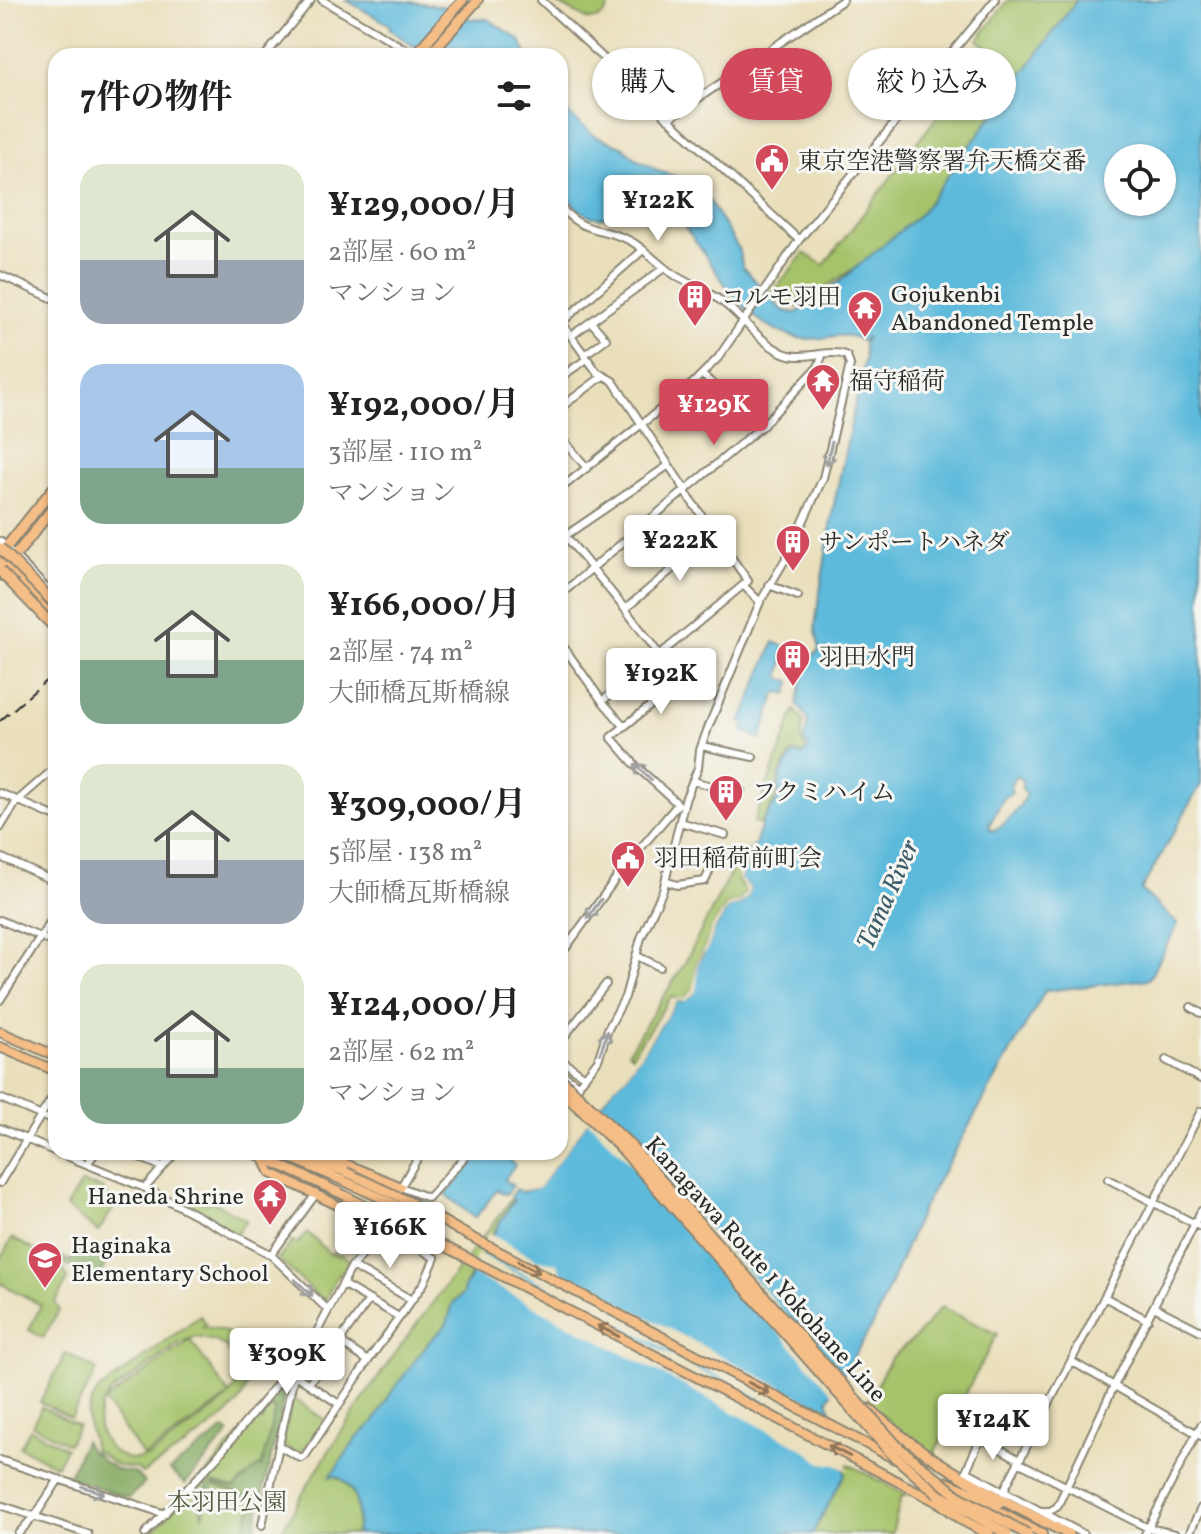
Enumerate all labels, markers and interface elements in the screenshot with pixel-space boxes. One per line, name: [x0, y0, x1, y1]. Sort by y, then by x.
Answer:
chip: 購入: [592, 48, 704, 120]
chip: 賃貸: [720, 48, 832, 120]
chip: 絞り込み: [848, 48, 1016, 120]
icon: filters: [492, 74, 536, 118]
text: 7件の物件: [80, 76, 232, 123]
public building icon: 東京空港警察署弁天橋交番: [753, 142, 791, 192]
map controls: [1104, 144, 1176, 216]
button: locate: [1104, 144, 1176, 216]
place label: 東京空港警察署弁天橋交番: [798, 146, 1086, 180]
pin: ¥122K: [602, 175, 714, 243]
text: ¥129,000/月: [328, 183, 520, 230]
text: ¥122K: [622, 183, 694, 219]
icon: home: [144, 196, 240, 292]
text: 2部屋 · 60 m²: [328, 235, 476, 271]
text: マンション: [328, 276, 457, 312]
building icon: コルモ羽田: [676, 278, 714, 328]
place label: Gojukenbi Abandoned Temple: [891, 279, 1094, 341]
place label: コルモ羽田: [721, 282, 841, 316]
temple icon: Gojukenbi Abandoned Temple: [846, 289, 884, 339]
temple icon: 福守稲荷: [804, 362, 842, 412]
place label: 福守稲荷: [849, 366, 945, 400]
pin: ¥129K: [658, 379, 770, 447]
text: ¥192,000/月: [328, 383, 520, 430]
text: ¥129K: [677, 387, 751, 423]
icon: home: [144, 396, 240, 492]
text: 3部屋 · 110 m²: [328, 435, 482, 471]
one-way arrow: [821, 441, 836, 466]
text: マンション: [328, 476, 457, 512]
pin: ¥222K: [624, 515, 736, 583]
text: ¥222K: [642, 523, 718, 559]
building icon: サンポートハネダ: [774, 523, 812, 573]
place label: サンポートハネダ: [819, 527, 1009, 561]
text: ¥166,000/月: [328, 583, 521, 630]
icon: home: [144, 596, 240, 692]
text: 2部屋 · 74 m²: [328, 635, 473, 671]
building icon: 羽田水門: [774, 638, 812, 688]
place label: 羽田水門: [819, 642, 915, 676]
pin: ¥192K: [605, 648, 717, 716]
text: ¥192K: [624, 656, 698, 692]
text: 大師橋瓦斯橋線: [328, 676, 510, 712]
one-way arrow: [633, 763, 653, 782]
building icon: フクミハイム: [707, 773, 745, 823]
place label: フクミハイム: [752, 777, 895, 811]
text: ¥309,000/月: [328, 783, 527, 830]
icon: home: [144, 796, 240, 892]
water label: Tama River: [849, 834, 929, 955]
text: 5部屋 · 138 m²: [328, 835, 482, 871]
public building icon: 羽田稲荷前町会: [609, 839, 647, 889]
place label: 羽田稲荷前町会: [654, 843, 822, 877]
text: 大師橋瓦斯橋線: [328, 876, 510, 912]
one-way arrow: [586, 898, 603, 919]
text: ¥124,000/月: [328, 983, 521, 1030]
icon: home: [144, 996, 240, 1092]
one-way arrow: [597, 1029, 612, 1055]
text: 2部屋 · 62 m²: [328, 1035, 474, 1071]
text: マンション: [328, 1076, 457, 1112]
street label: Kanagawa Route 1 Yokohane Line: [636, 1130, 893, 1411]
temple icon: Haneda Shrine: [251, 1177, 289, 1227]
place label: Haneda Shrine: [87, 1181, 244, 1215]
pin: ¥166K: [334, 1202, 446, 1270]
text: ¥166K: [353, 1210, 427, 1246]
place label: Haginaka Elementary School: [71, 1230, 269, 1292]
school or university icon: Haginaka Elementary School: [26, 1240, 64, 1290]
one-way arrow: [516, 1259, 540, 1275]
one-way arrow: [294, 1279, 314, 1297]
one-way arrow: [597, 1322, 620, 1338]
pin: ¥309K: [231, 1328, 343, 1396]
text: ¥309K: [248, 1336, 326, 1372]
one-way arrow: [747, 1380, 770, 1396]
pin: ¥124K: [937, 1394, 1049, 1462]
text: ¥124K: [956, 1402, 1030, 1438]
one-way arrow: [827, 1442, 851, 1458]
one-way arrow: [80, 1483, 105, 1498]
park label: 本羽田公園: [167, 1487, 287, 1521]

